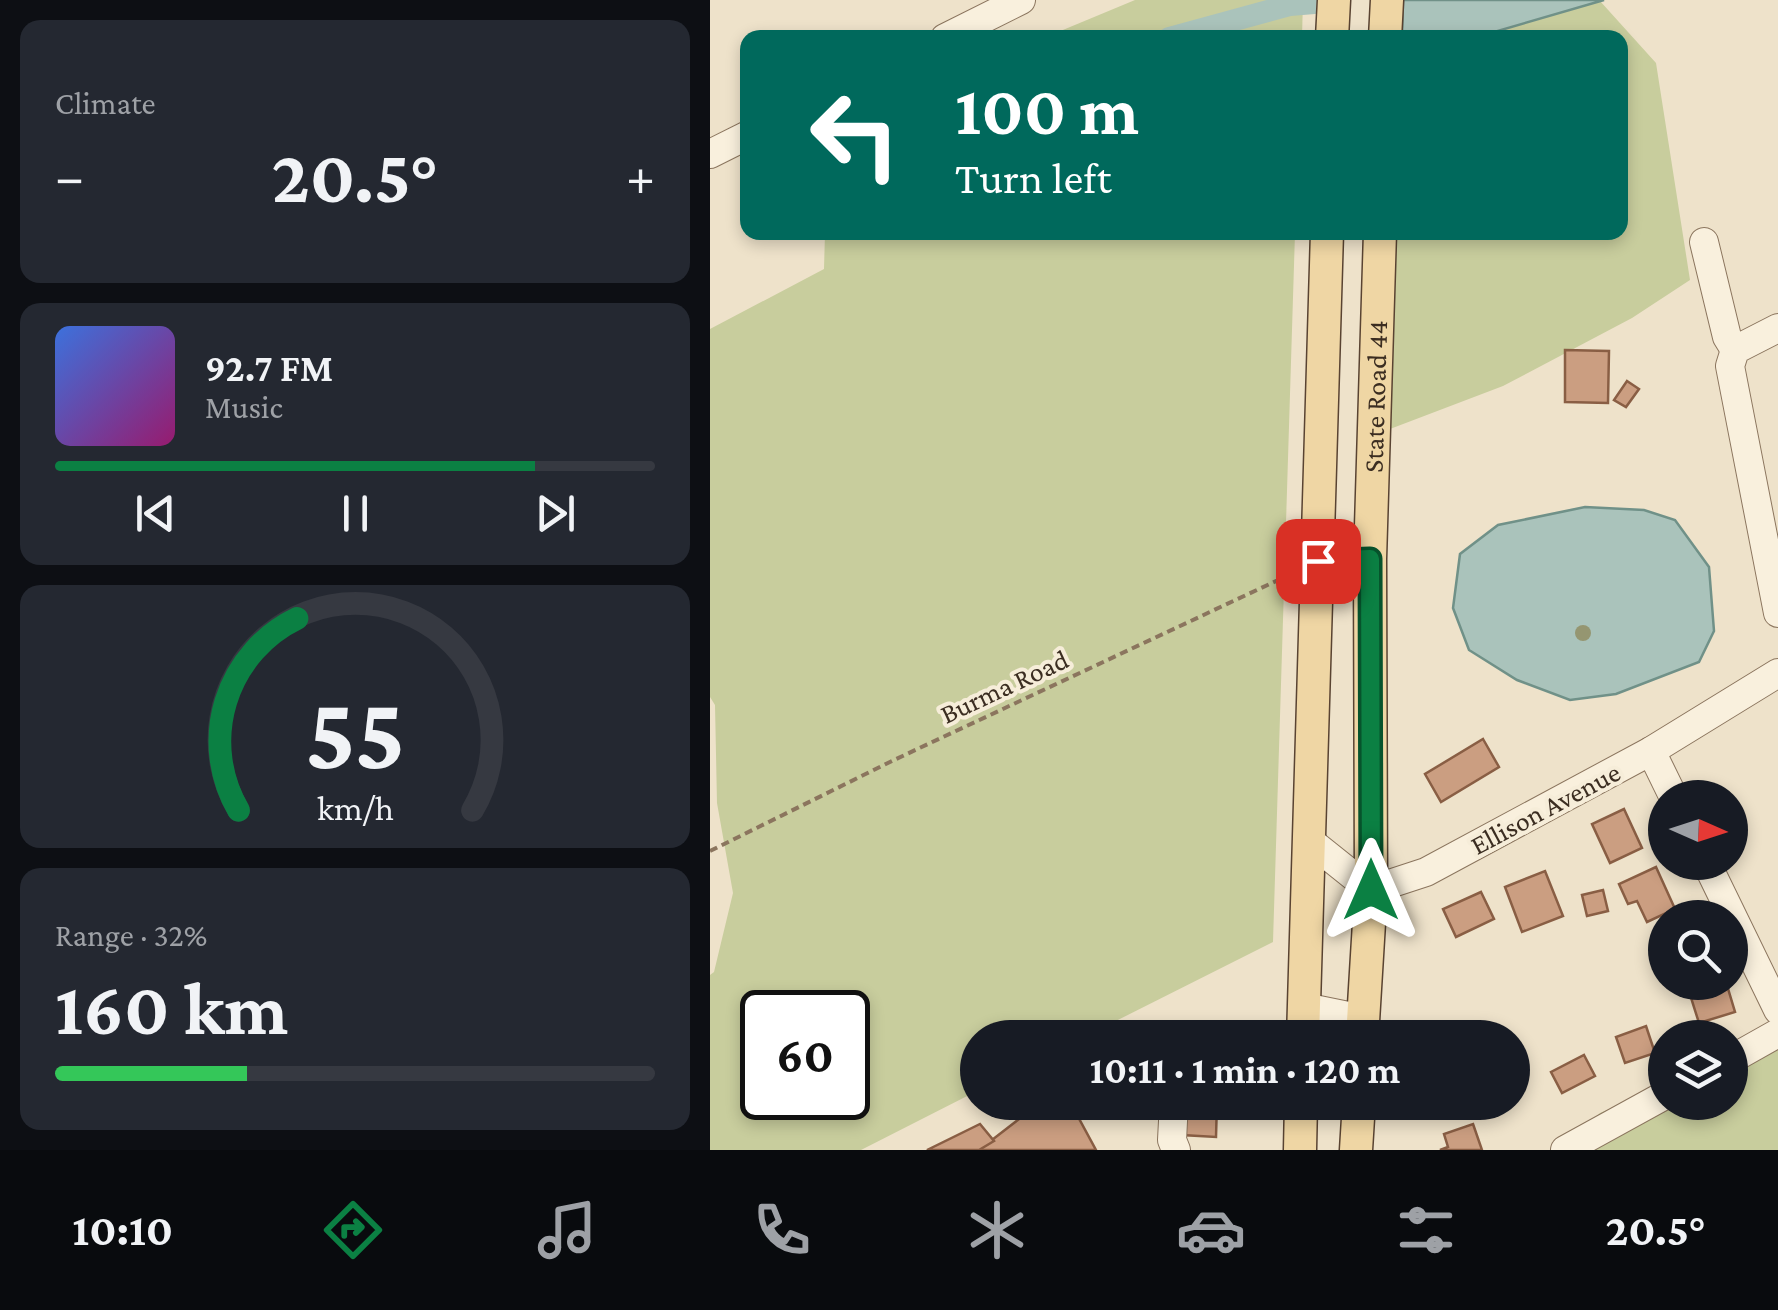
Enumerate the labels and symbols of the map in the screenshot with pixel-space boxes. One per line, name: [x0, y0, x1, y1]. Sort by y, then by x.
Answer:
street label: State Road 44: [1358, 320, 1393, 473]
pin: [1276, 519, 1361, 604]
street label: Burma Road: [935, 643, 1073, 730]
street label: Ellison Avenue: [1465, 756, 1625, 861]
north arrow: [1648, 780, 1748, 880]
position arrow: [1319, 838, 1423, 942]
speed limit sign: 60: [740, 990, 870, 1120]

